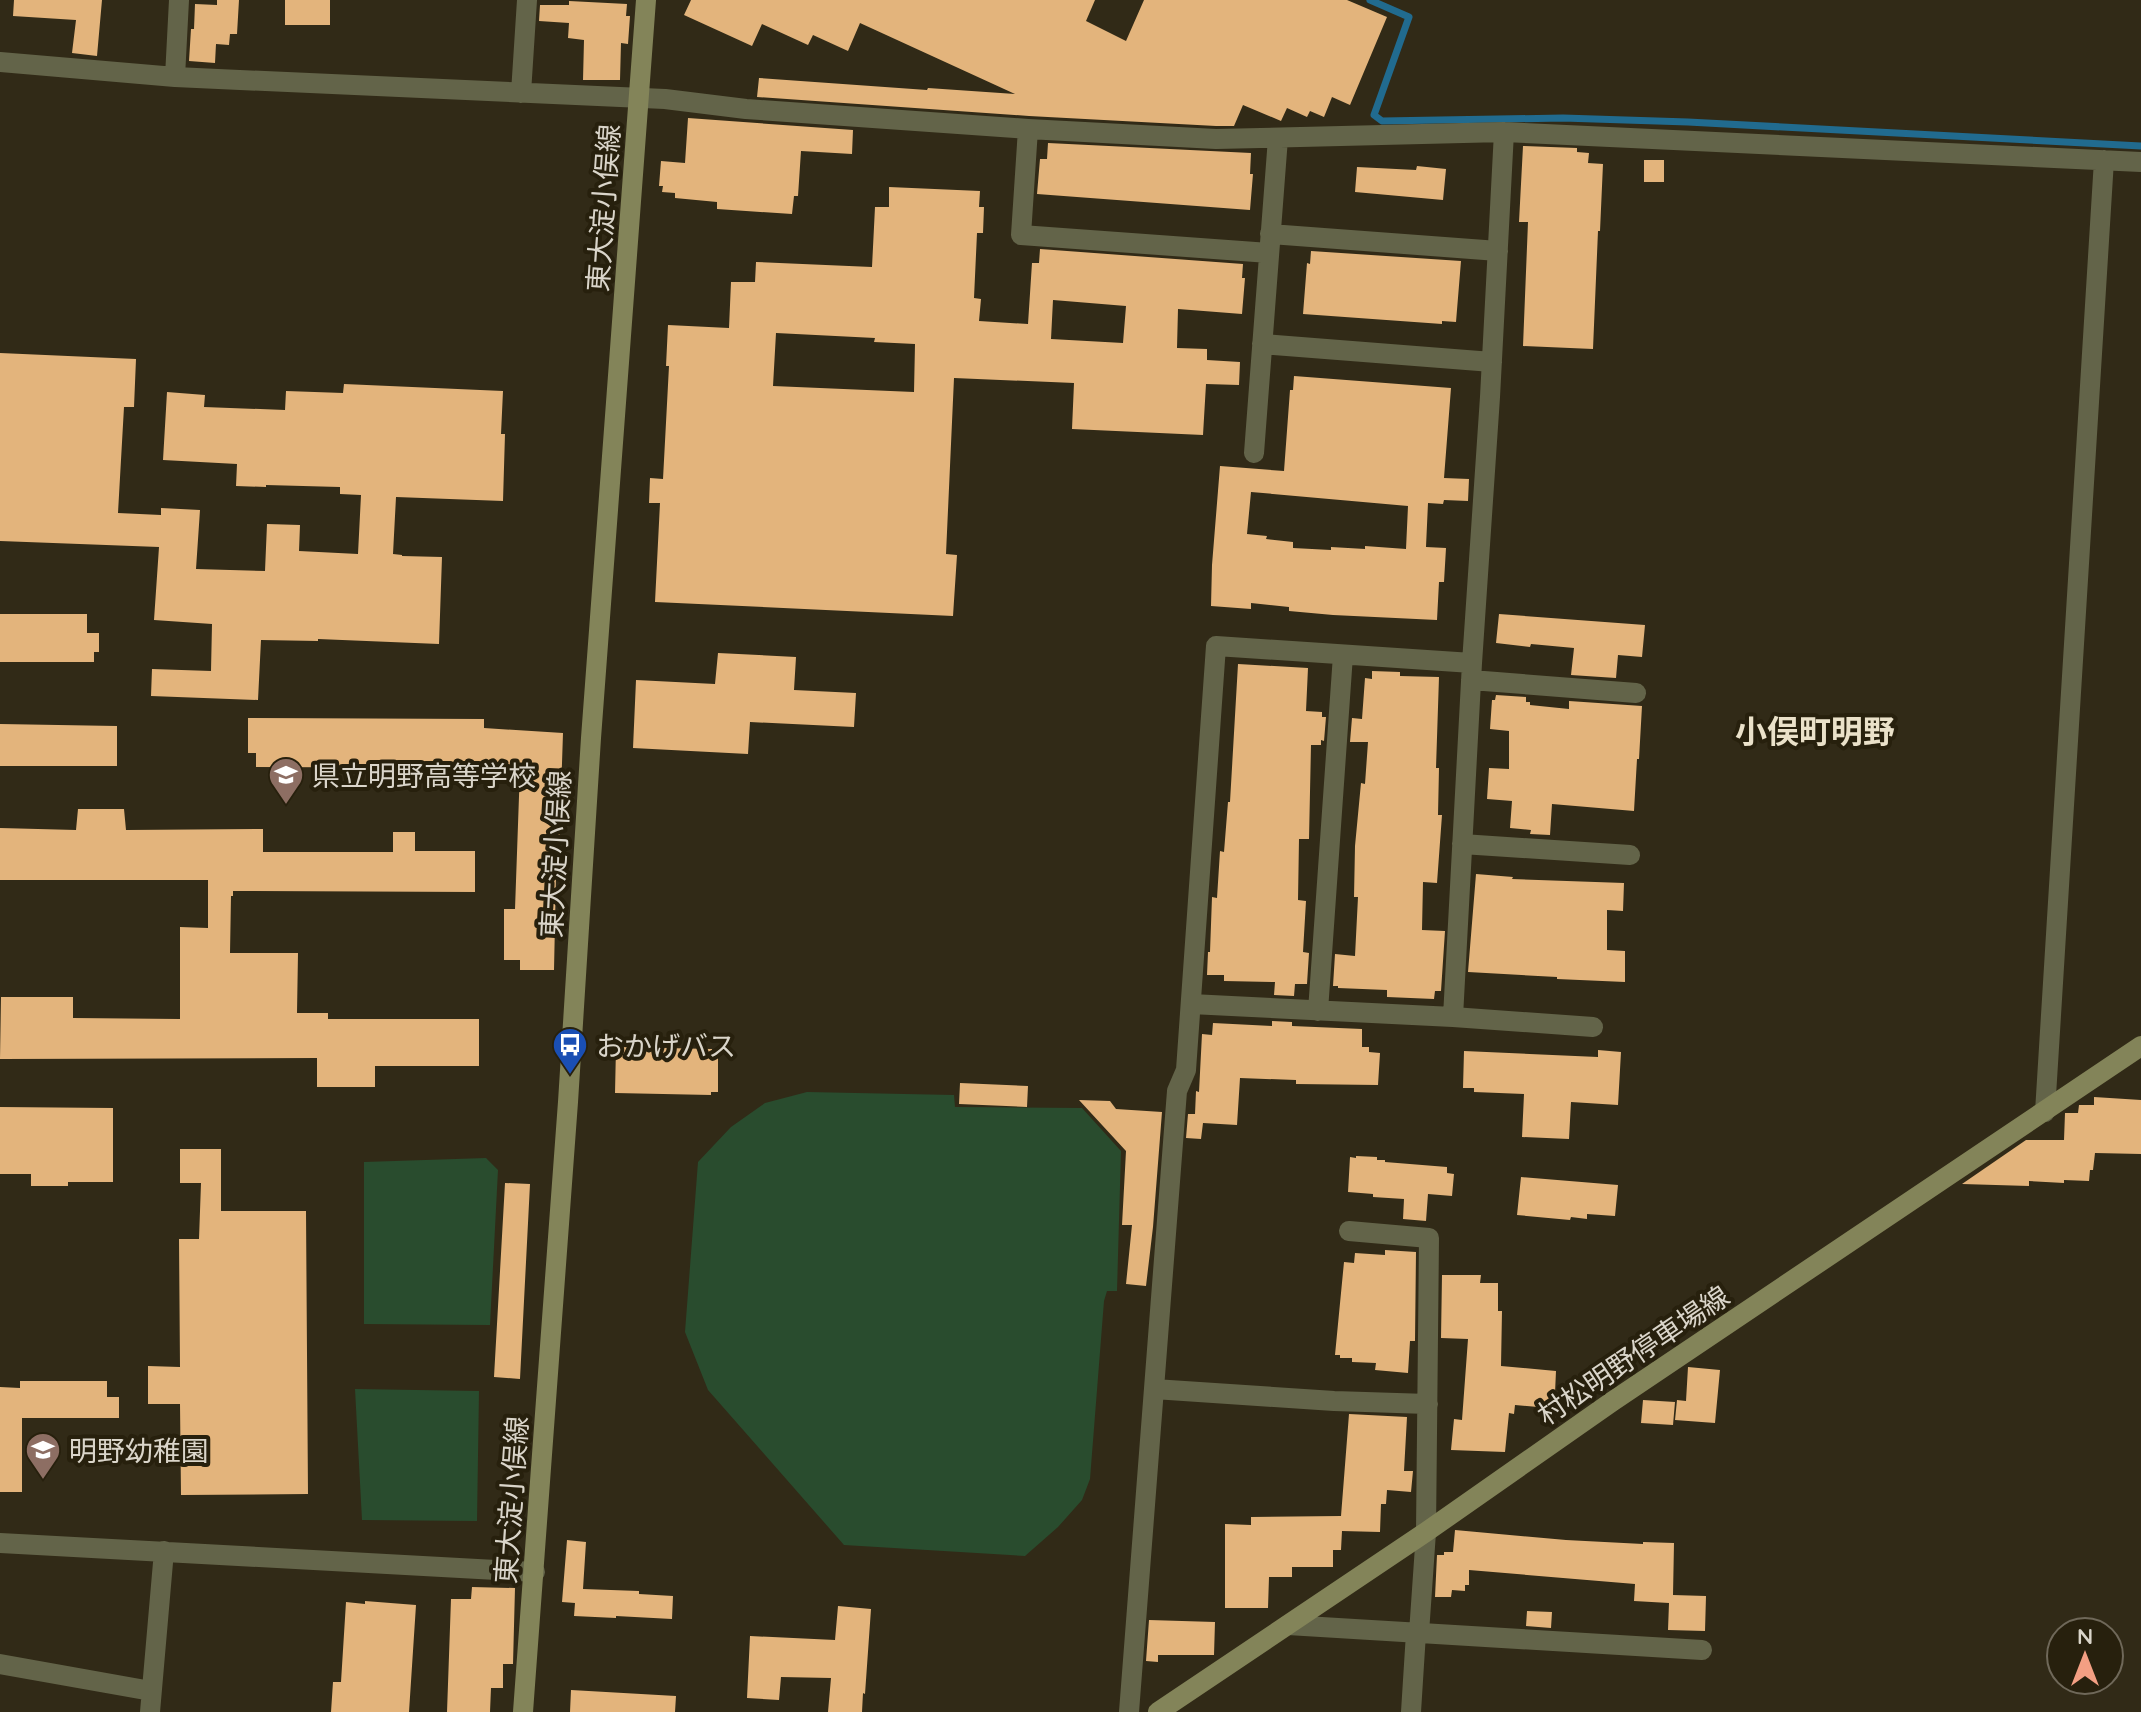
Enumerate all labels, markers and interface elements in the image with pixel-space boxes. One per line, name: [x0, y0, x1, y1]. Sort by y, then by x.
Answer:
street label: 東大淀小俣線: [580, 123, 626, 293]
district label: 小俣町明野: [1735, 711, 1895, 751]
school or university icon: 県立明野高等学校: [267, 756, 305, 806]
place label: 県立明野高等学校: [312, 758, 536, 793]
street label: 東大淀小俣線: [533, 769, 577, 939]
bus stop icon: おかげバス: [551, 1026, 589, 1076]
place label: おかげバス: [596, 1028, 736, 1063]
street label: 村松明野停車場線: [1530, 1278, 1736, 1432]
street label: 東大淀小俣線: [488, 1415, 534, 1585]
school or university icon: 明野幼稚園: [24, 1431, 62, 1481]
place label: 明野幼稚園: [69, 1433, 209, 1468]
north arrow: [2045, 1616, 2125, 1696]
text: N: [2077, 1622, 2093, 1650]

